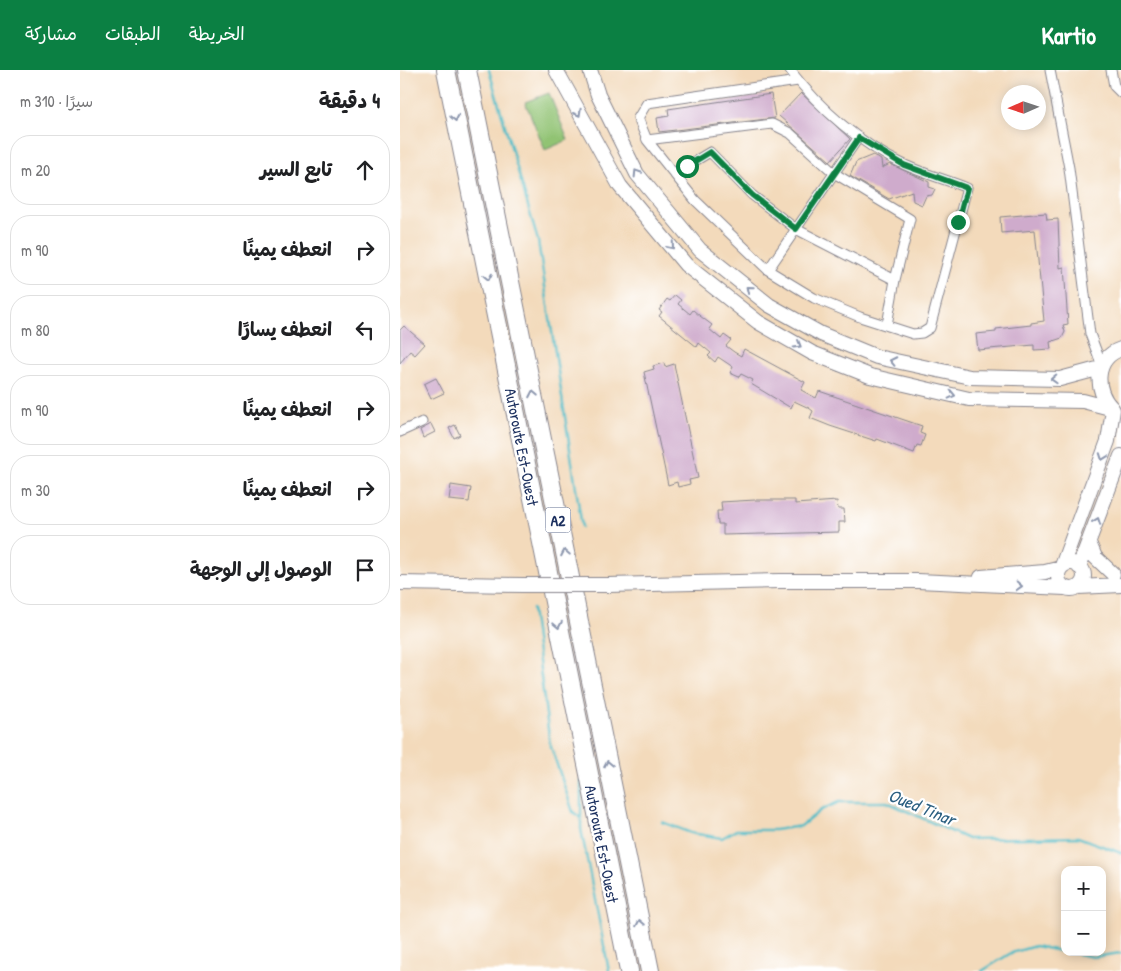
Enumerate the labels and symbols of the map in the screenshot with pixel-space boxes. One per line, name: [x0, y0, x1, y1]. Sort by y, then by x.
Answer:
north arrow: [1001, 85, 1046, 130]
one-way arrow: [572, 108, 582, 117]
one-way arrow: [450, 113, 460, 122]
route start: [676, 155, 699, 178]
one-way arrow: [634, 169, 643, 178]
route end: [947, 211, 970, 234]
one-way arrow: [665, 240, 673, 249]
one-way arrow: [482, 273, 492, 281]
one-way arrow: [745, 286, 755, 295]
one-way arrow: [793, 339, 802, 349]
one-way arrow: [889, 356, 898, 366]
one-way arrow: [1050, 374, 1058, 384]
street label: Autoroute Est-Ouest: [500, 386, 544, 508]
one-way arrow: [948, 389, 956, 400]
one-way arrow: [528, 390, 539, 398]
one-way arrow: [1099, 452, 1109, 461]
road number: A2: [546, 508, 570, 532]
one-way arrow: [1091, 517, 1101, 526]
one-way arrow: [560, 549, 571, 558]
one-way arrow: [1015, 580, 1023, 591]
one-way arrow: [552, 621, 563, 629]
one-way arrow: [603, 760, 613, 768]
water label: Oued Tinar: [885, 782, 961, 832]
street label: Autoroute Est-Ouest: [580, 783, 624, 905]
one-way arrow: [635, 919, 646, 928]

